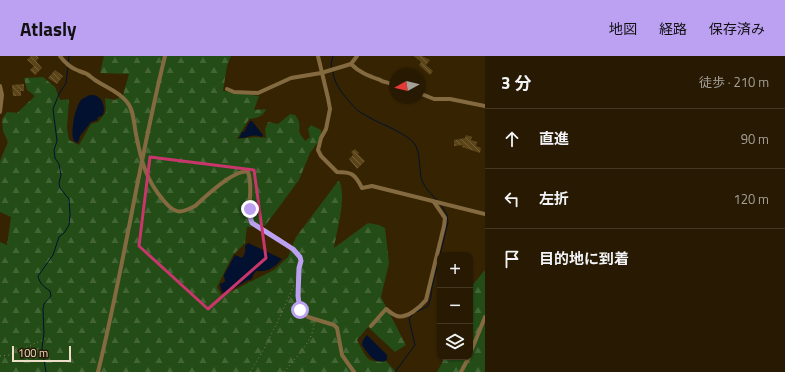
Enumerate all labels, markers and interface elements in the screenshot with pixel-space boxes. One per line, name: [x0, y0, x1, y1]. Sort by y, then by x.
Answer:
text: Atlasly: [20, 14, 77, 43]
text: 地図: [609, 18, 637, 39]
text: 経路: [659, 18, 687, 39]
text: 保存済み: [709, 18, 765, 39]
north arrow: [389, 68, 425, 104]
text: 3 分: [501, 70, 531, 96]
text: 徒歩 · 210 m: [699, 72, 769, 92]
text: 直進: [539, 127, 569, 150]
icon: ahead: [501, 128, 523, 150]
text: 90 m: [741, 129, 769, 149]
text: 左折: [539, 187, 569, 210]
icon: left: [501, 188, 523, 210]
text: 120 m: [733, 189, 769, 209]
route end: [241, 200, 259, 218]
text: 目的地に到着: [539, 247, 629, 270]
icon: arrive: [501, 248, 523, 270]
map controls: [437, 252, 473, 360]
button: +: [437, 252, 473, 288]
button: −: [437, 288, 473, 324]
route start: [291, 301, 309, 319]
button: layers: [437, 324, 473, 360]
scale bar: [12, 344, 71, 363]
text: 100 m: [18, 345, 48, 361]

